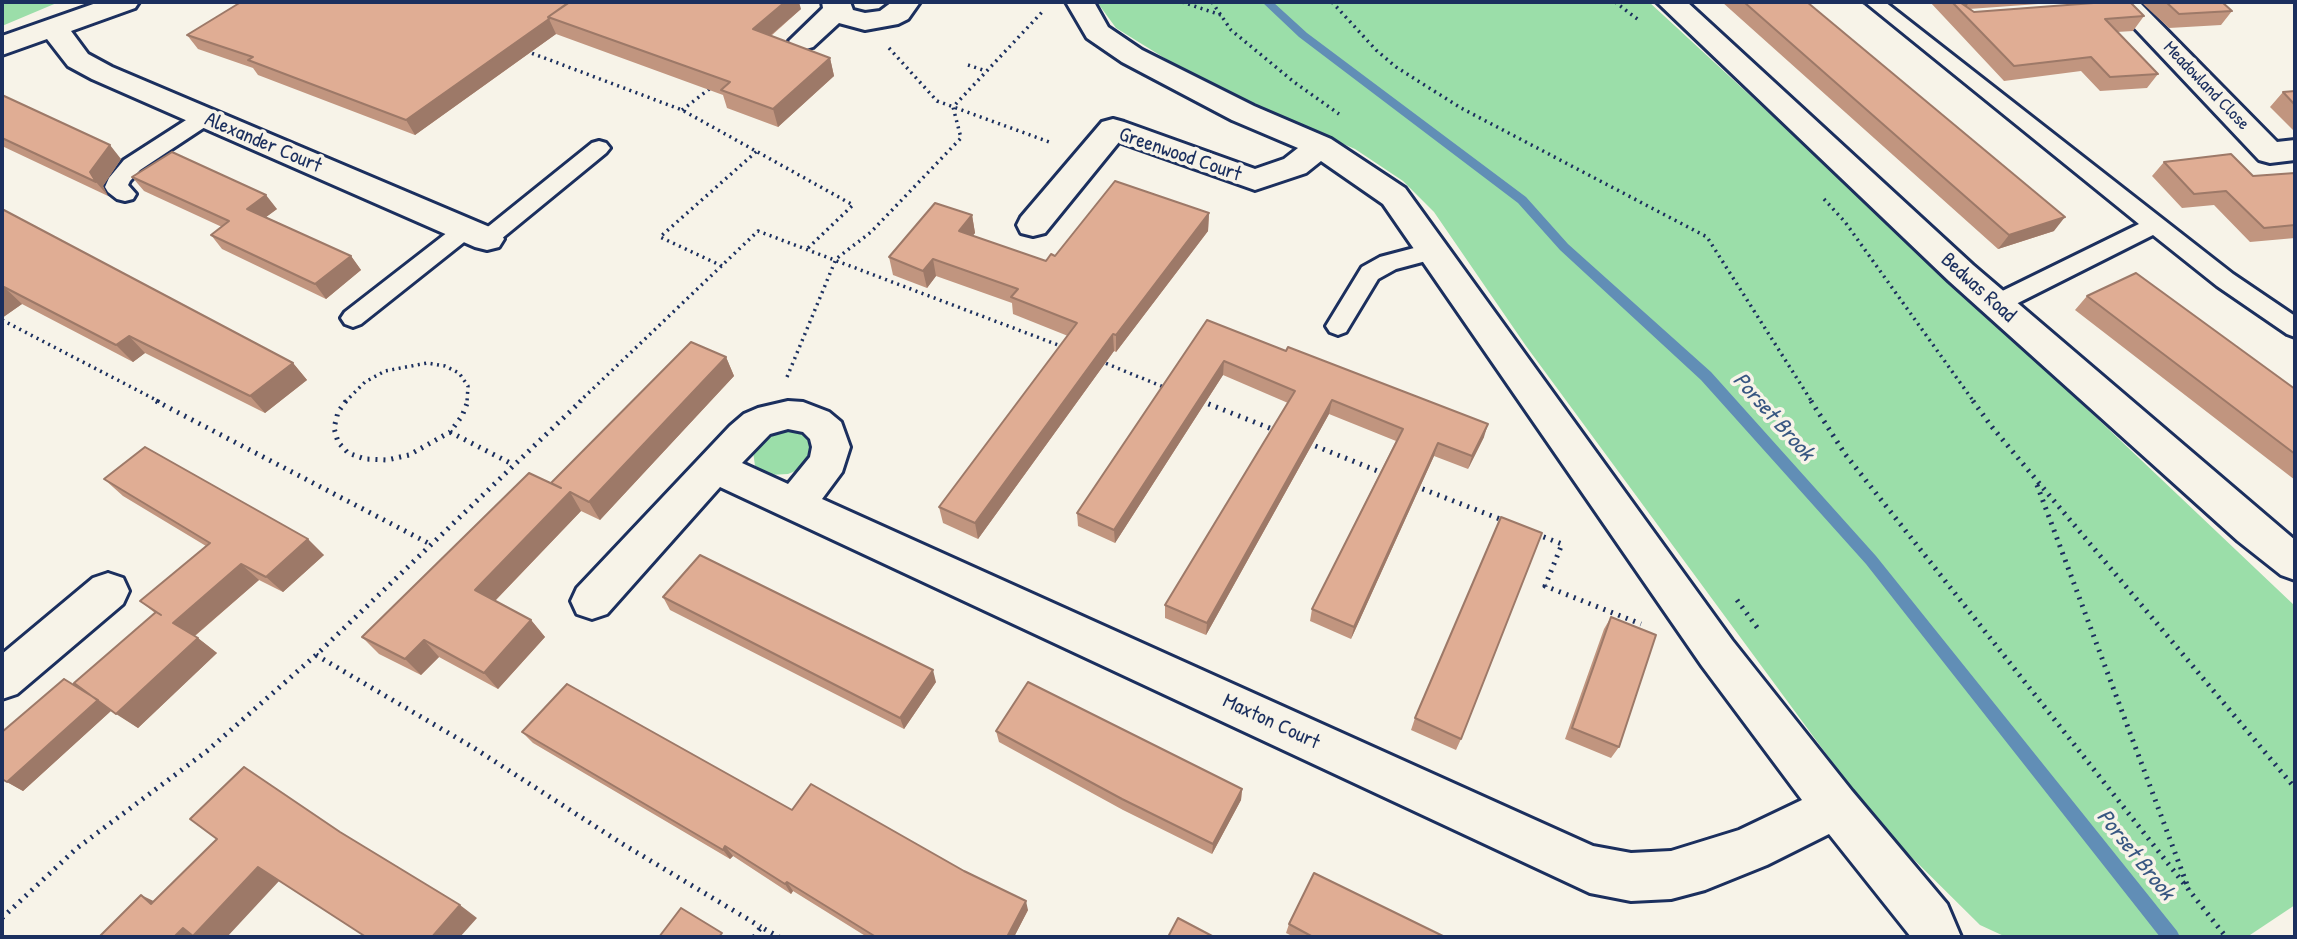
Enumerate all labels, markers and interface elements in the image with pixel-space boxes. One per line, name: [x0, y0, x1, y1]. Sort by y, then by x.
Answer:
street label: Meadowland Close: [2158, 37, 2254, 135]
street label: Alexander Court: [201, 107, 325, 179]
street label: Greenwood Court: [1116, 122, 1244, 188]
street label: Bedwas Road: [1935, 248, 2021, 328]
water label: Porset Brook: [1726, 367, 1820, 467]
street label: Maxton Court: [1219, 689, 1323, 755]
water label: Porset Brook: [2090, 804, 2180, 906]

